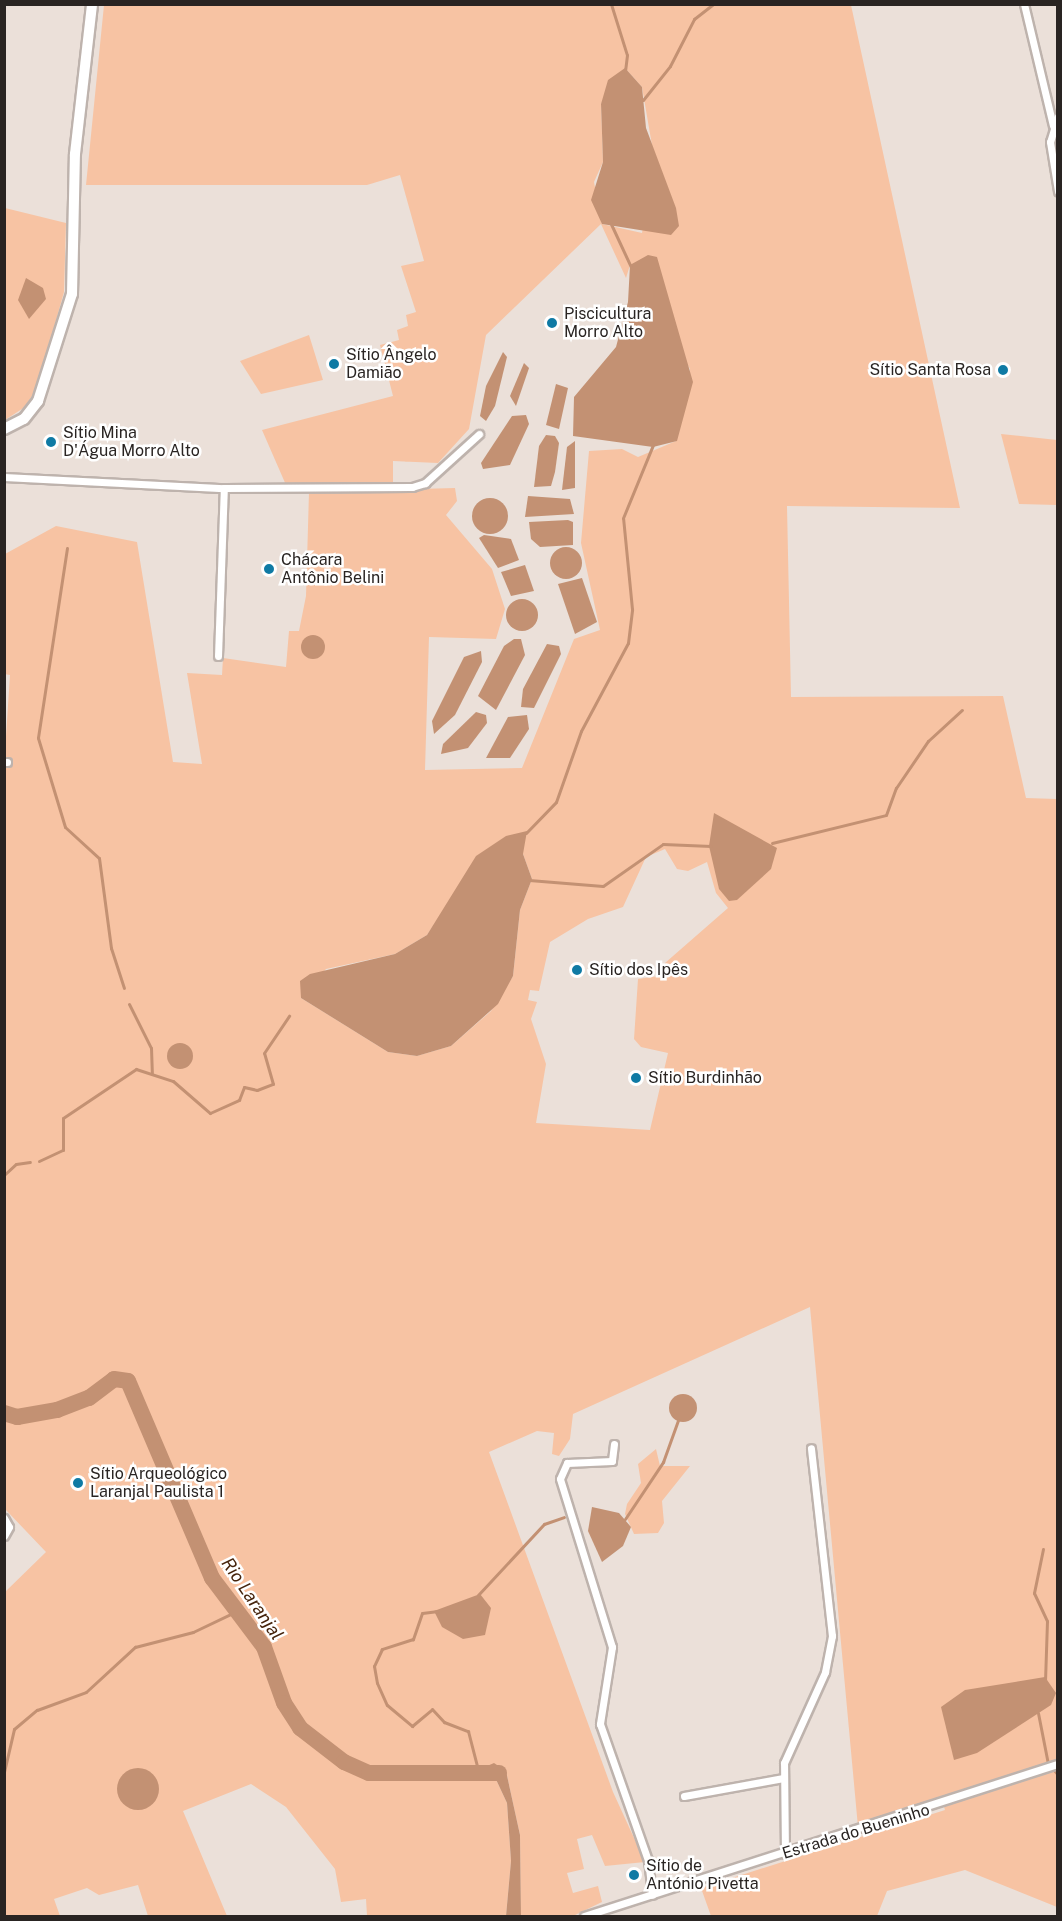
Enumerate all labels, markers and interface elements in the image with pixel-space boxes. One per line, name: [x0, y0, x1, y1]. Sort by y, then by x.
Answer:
place label: Piscicultura Morro Alto: [564, 304, 651, 342]
marker: Piscicultura Morro Alto: [545, 316, 559, 330]
place label: Sítio Ângelo Damião: [346, 345, 437, 383]
marker: Sítio Ângelo Damião: [327, 357, 341, 371]
place label: Sítio Santa Rosa: [869, 360, 991, 380]
marker: Sítio Santa Rosa: [996, 363, 1010, 377]
place label: Sítio Mina D'Água Morro Alto: [63, 423, 200, 461]
marker: Sítio Mina D'Água Morro Alto: [44, 435, 58, 449]
place label: Chácara Antônio Belini: [281, 550, 384, 588]
marker: Chácara Antônio Belini: [262, 562, 276, 576]
place label: Sítio dos Ipês: [589, 960, 688, 980]
marker: Sítio dos Ipês: [570, 963, 584, 977]
place label: Sítio Burdinhão: [648, 1068, 762, 1088]
marker: Sítio Burdinhão: [629, 1071, 643, 1085]
place label: Sítio Arqueológico Laranjal Paulista 1: [90, 1464, 227, 1502]
marker: Sítio Arqueológico Laranjal Paulista 1: [71, 1476, 85, 1490]
water label: Rio Laranjal: [216, 1554, 288, 1644]
street label: Estrada do Bueninho: [780, 1800, 932, 1864]
place label: Sítio de António Pivetta: [646, 1856, 759, 1894]
marker: Sítio de António Pivetta: [627, 1868, 641, 1882]

